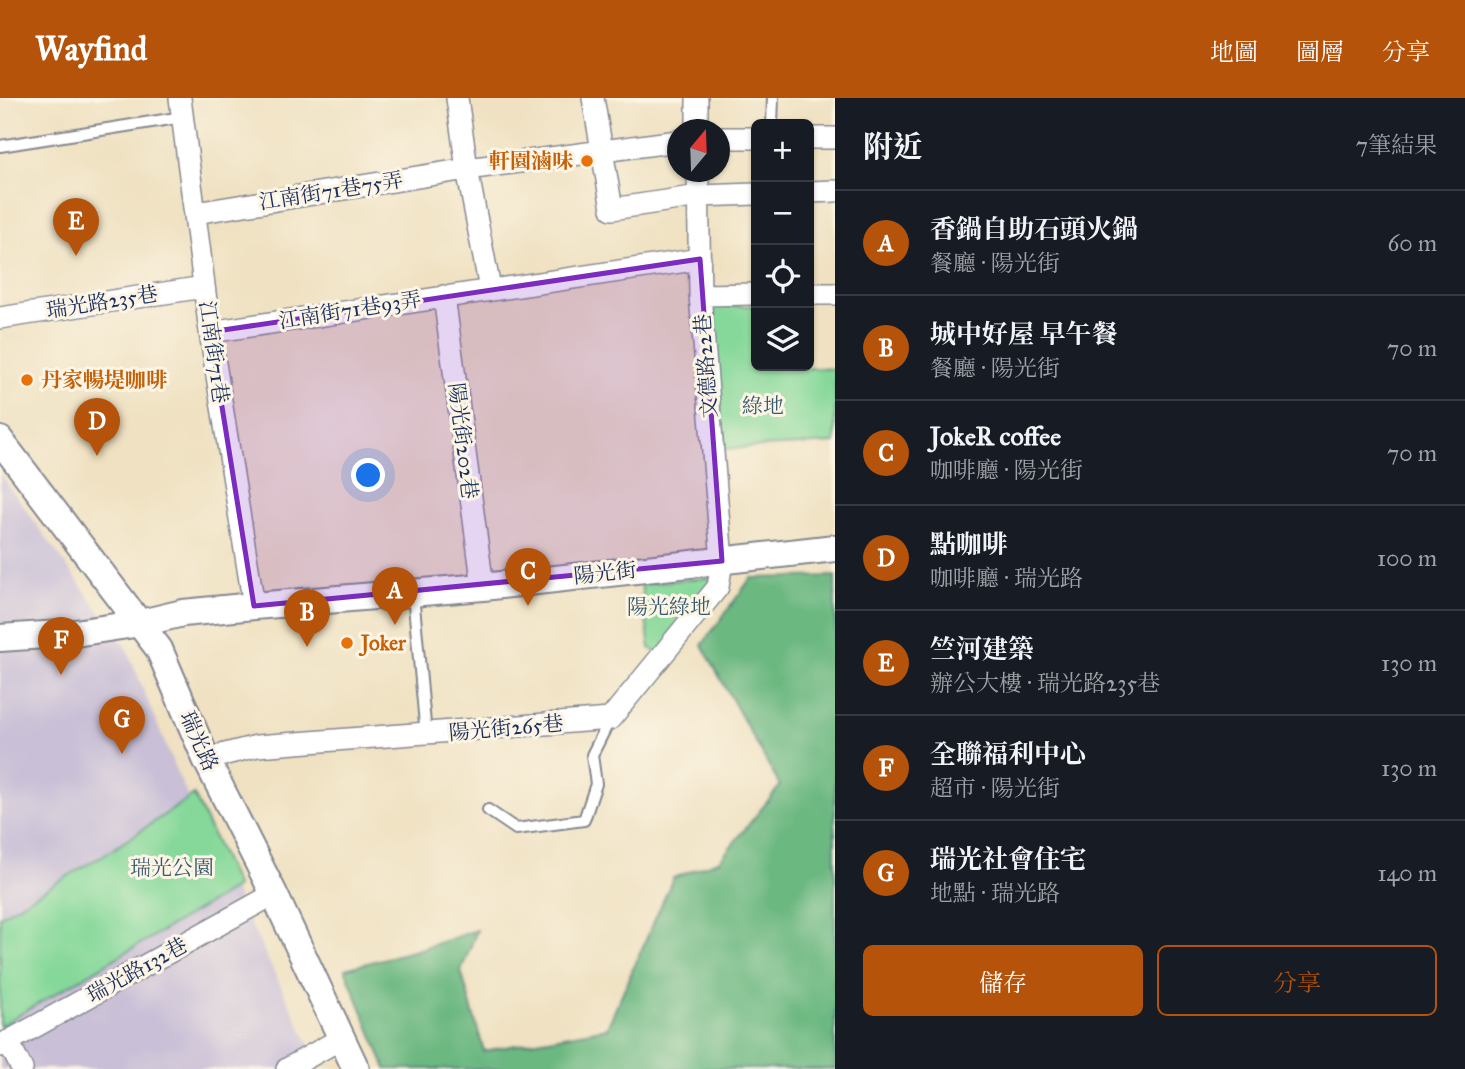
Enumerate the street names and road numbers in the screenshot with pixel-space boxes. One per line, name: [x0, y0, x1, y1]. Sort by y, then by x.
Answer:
street label: 江南街71巷75弄: [257, 167, 405, 215]
street label: 瑞光路235巷: [44, 280, 160, 324]
street label: 江南街71巷93弄: [277, 286, 423, 334]
street label: 江南街71巷: [194, 299, 234, 405]
street label: 文德路22巷: [689, 313, 723, 419]
street label: 陽光街202巷: [443, 381, 483, 501]
street label: 陽光街: [572, 557, 638, 589]
street label: 瑞光路: [174, 707, 224, 775]
street label: 陽光街265巷: [448, 710, 564, 746]
street label: 瑞光路132巷: [82, 932, 192, 1008]

